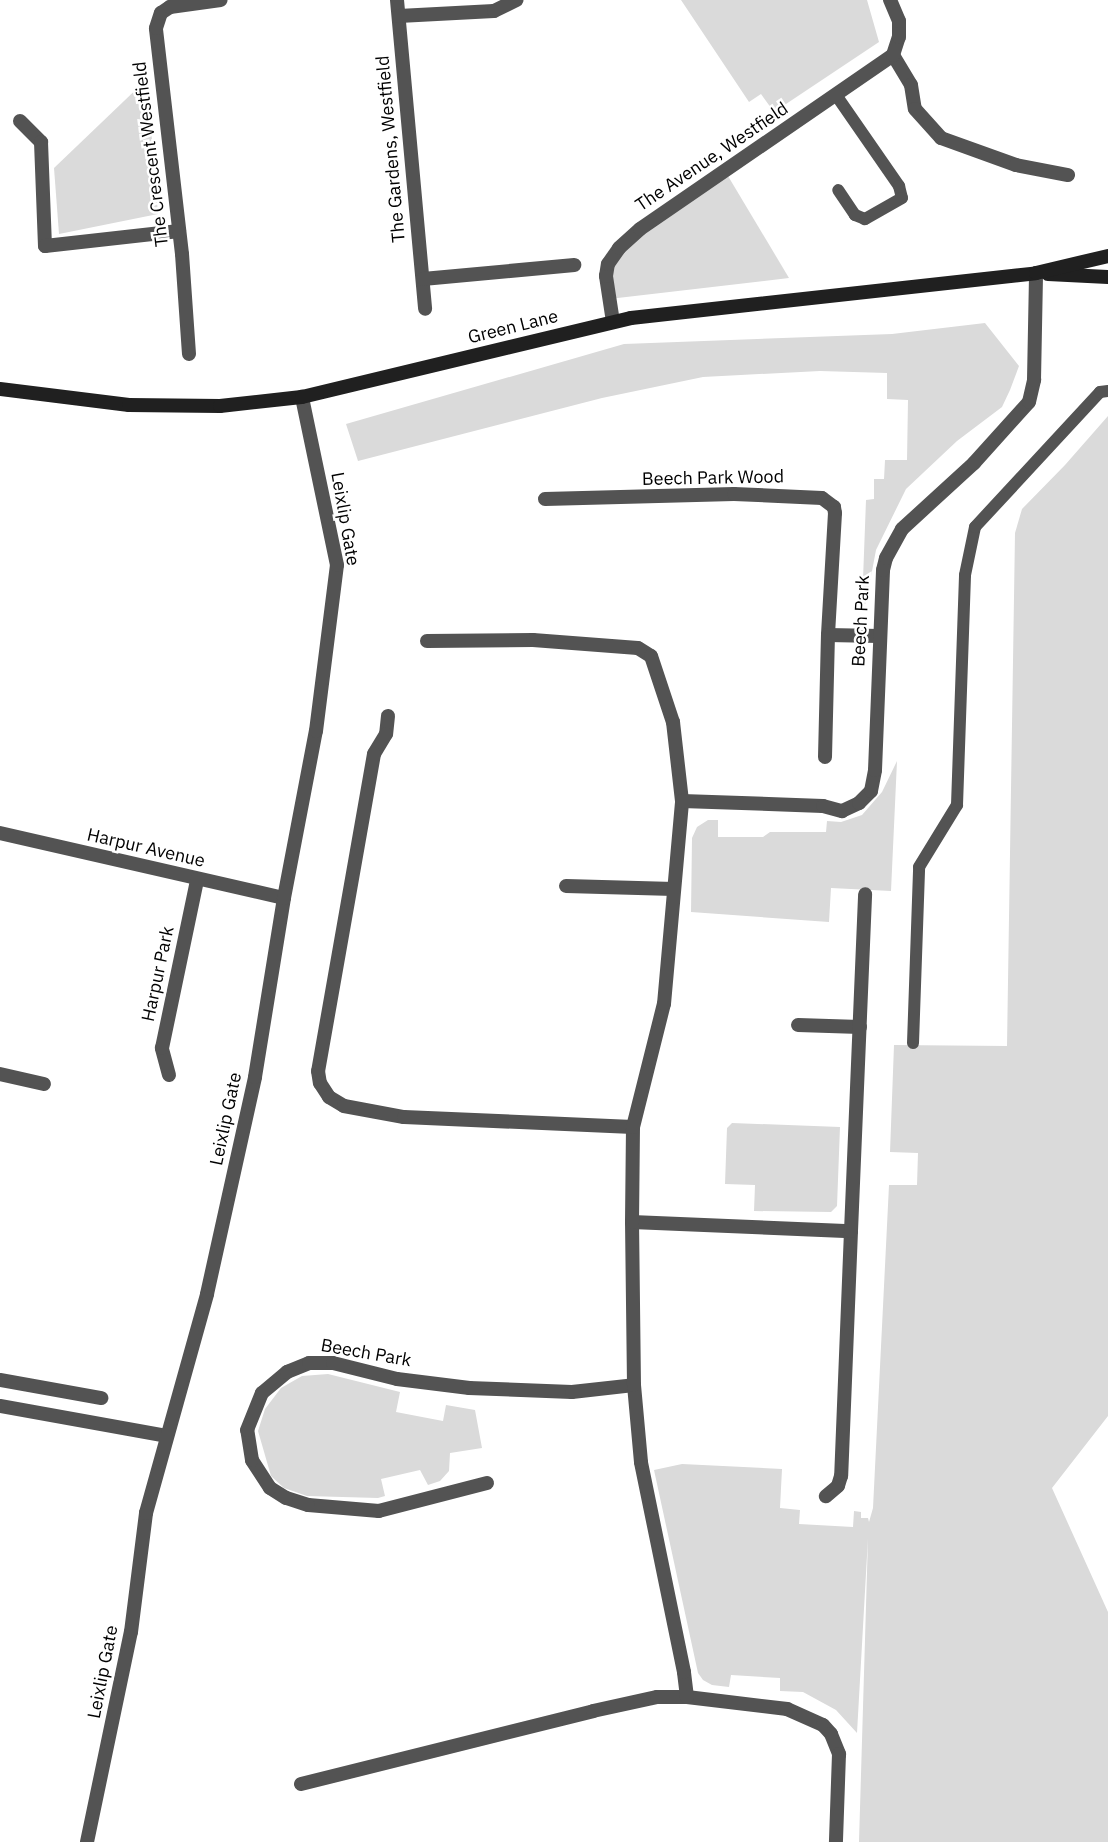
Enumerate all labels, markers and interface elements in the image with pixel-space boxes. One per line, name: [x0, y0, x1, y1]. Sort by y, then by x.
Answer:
street label: The Gardens, Westfield: [372, 55, 410, 243]
street label: The Crescent Westfield: [129, 60, 173, 248]
street label: The Avenue, Westfield: [632, 98, 792, 216]
street label: Green Lane: [466, 305, 560, 349]
street label: Beech Park Wood: [642, 466, 784, 490]
street label: Leixlip Gate: [326, 471, 364, 567]
street label: Beech Park: [848, 575, 874, 667]
street label: Harpur Avenue: [85, 824, 207, 872]
street label: Harpur Park: [137, 924, 179, 1024]
street label: Leixlip Gate: [206, 1070, 246, 1168]
street label: Beech Park: [319, 1334, 413, 1372]
street label: Leixlip Gate: [83, 1623, 123, 1721]

